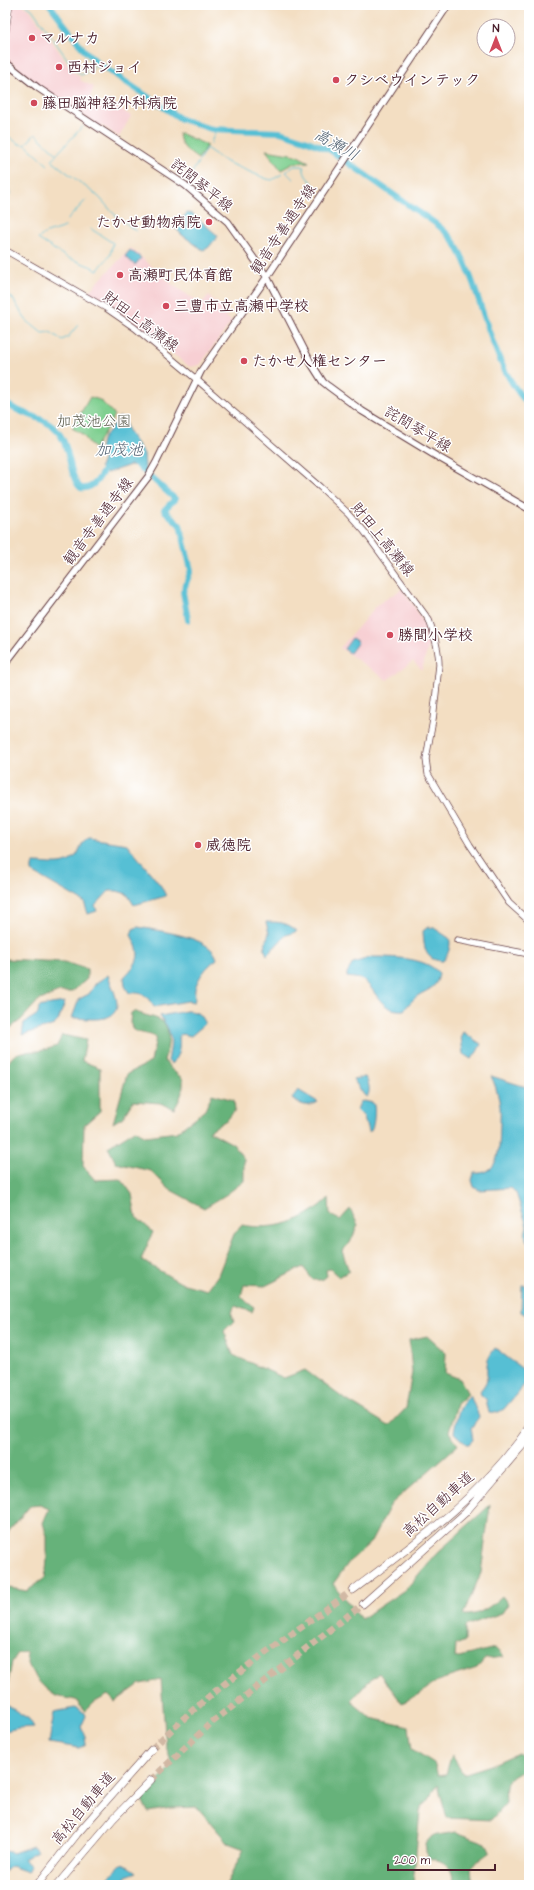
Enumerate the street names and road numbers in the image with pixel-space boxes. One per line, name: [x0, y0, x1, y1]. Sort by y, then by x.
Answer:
street label: 詫間琴平線: [166, 154, 237, 217]
street label: 観音寺善通寺線: [245, 180, 321, 279]
street label: 財田上高瀬線: [98, 286, 183, 357]
street label: 詫間琴平線: [380, 401, 455, 458]
street label: 観音寺善通寺線: [58, 473, 138, 570]
street label: 財田上高瀬線: [346, 498, 419, 581]
street label: 高松自動車道: [398, 1466, 479, 1542]
street label: 高松自動車道: [46, 1767, 120, 1850]

